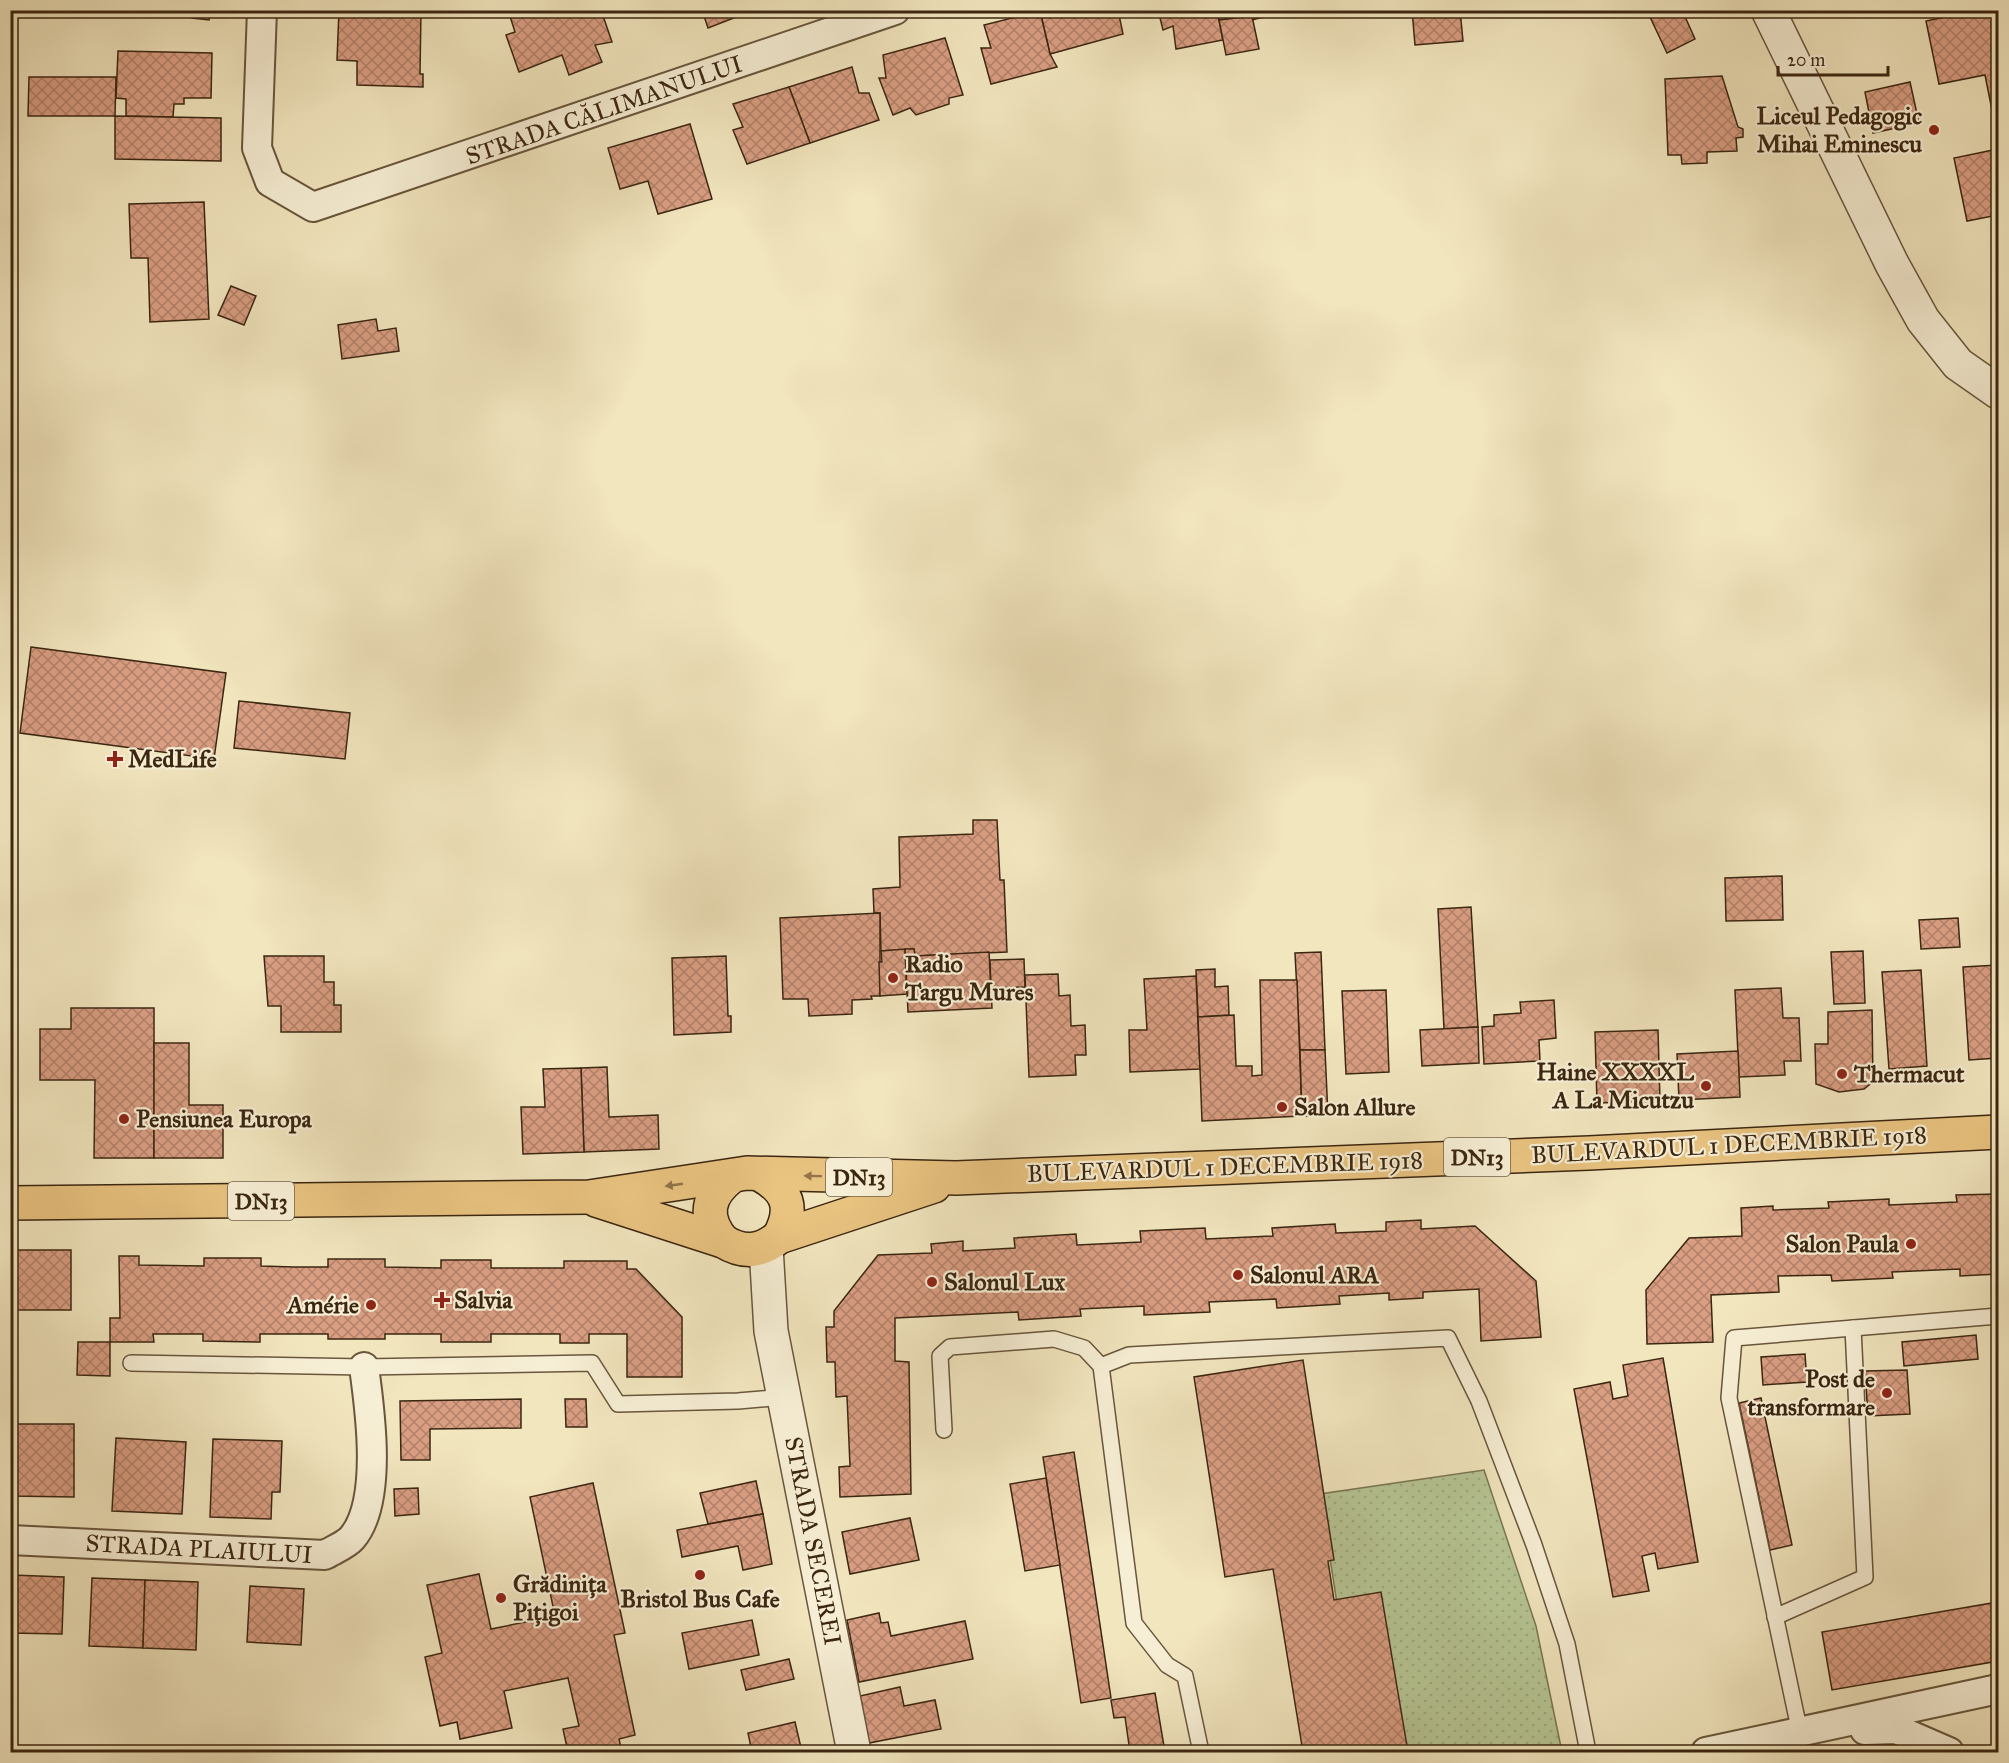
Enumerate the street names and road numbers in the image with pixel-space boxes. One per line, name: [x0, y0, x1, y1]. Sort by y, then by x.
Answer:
street label: STRADA CĂLIMANULUI: [462, 49, 746, 171]
street label: BULEVARDUL 1 DECEMBRIE 1918: [1530, 1120, 1928, 1170]
road number: DN13: [1444, 1138, 1510, 1176]
street label: BULEVARDUL 1 DECEMBRIE 1918: [1026, 1145, 1424, 1189]
road number: DN13: [826, 1158, 892, 1196]
road number: DN13: [228, 1182, 294, 1220]
street label: STRADA SECEREI: [778, 1434, 848, 1648]
street label: STRADA PLAIULUI: [85, 1528, 313, 1570]

